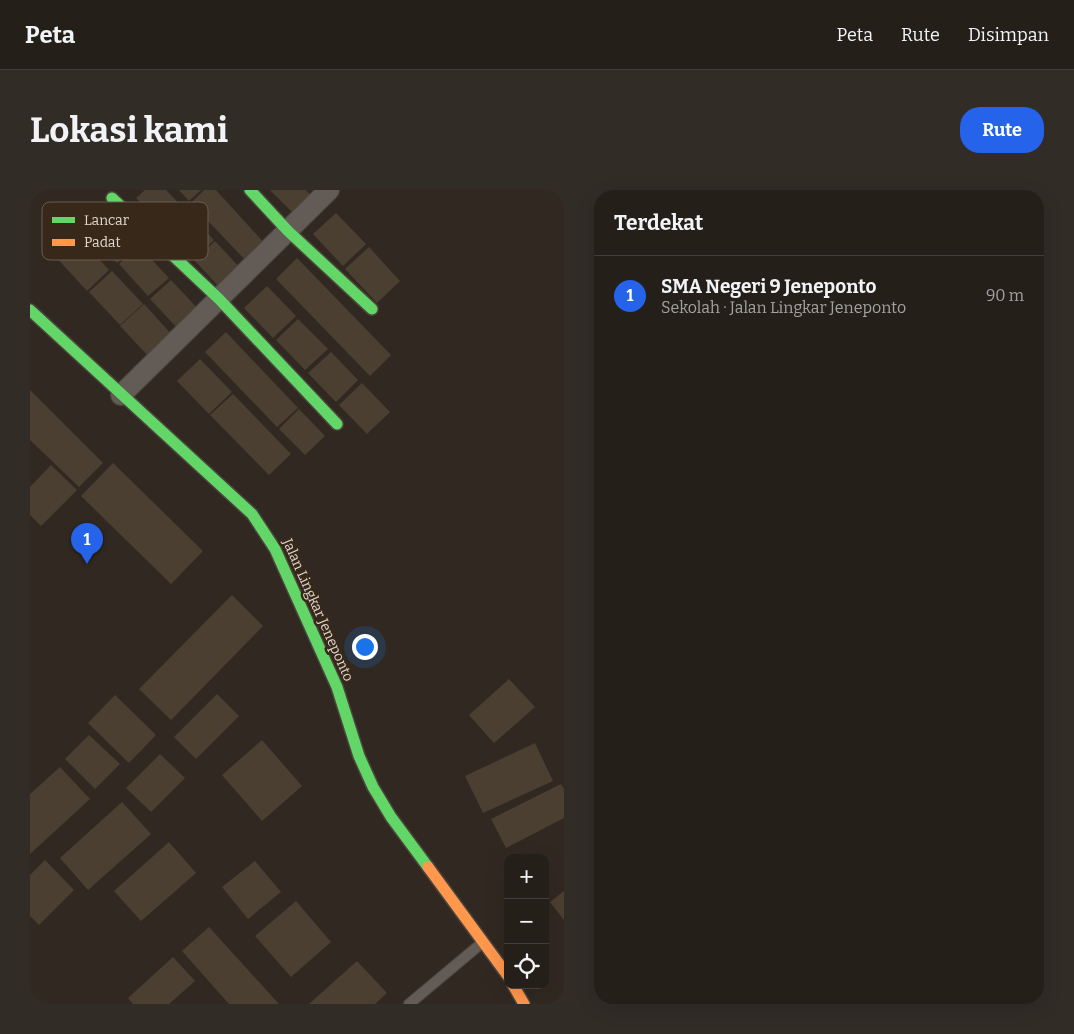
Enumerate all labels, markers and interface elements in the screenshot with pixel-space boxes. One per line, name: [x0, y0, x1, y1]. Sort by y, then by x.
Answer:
text: Peta: [25, 21, 75, 49]
text: Peta: [837, 24, 873, 46]
text: Rute: [901, 24, 940, 46]
text: Disimpan: [968, 24, 1049, 46]
button: Rute: [960, 107, 1044, 153]
text: Lokasi kami: [30, 109, 228, 151]
legend: [42, 202, 208, 260]
text: Terdekat: [614, 210, 703, 236]
text: Lancar: [84, 212, 129, 229]
text: Padat: [84, 234, 121, 251]
text: SMA Negeri 9 Jeneponto: [661, 275, 877, 298]
text: 1: [627, 286, 633, 305]
text: 90 m: [986, 286, 1024, 305]
text: Sekolah · Jalan Lingkar Jeneponto: [661, 298, 906, 317]
pin: 1: [71, 523, 103, 564]
street label: Jalan Lingkar Jeneponto: [278, 535, 357, 684]
your location: [352, 634, 378, 660]
map controls: [504, 854, 549, 989]
button: +: [504, 854, 549, 899]
button: −: [504, 899, 549, 944]
button: locate: [504, 944, 549, 989]

